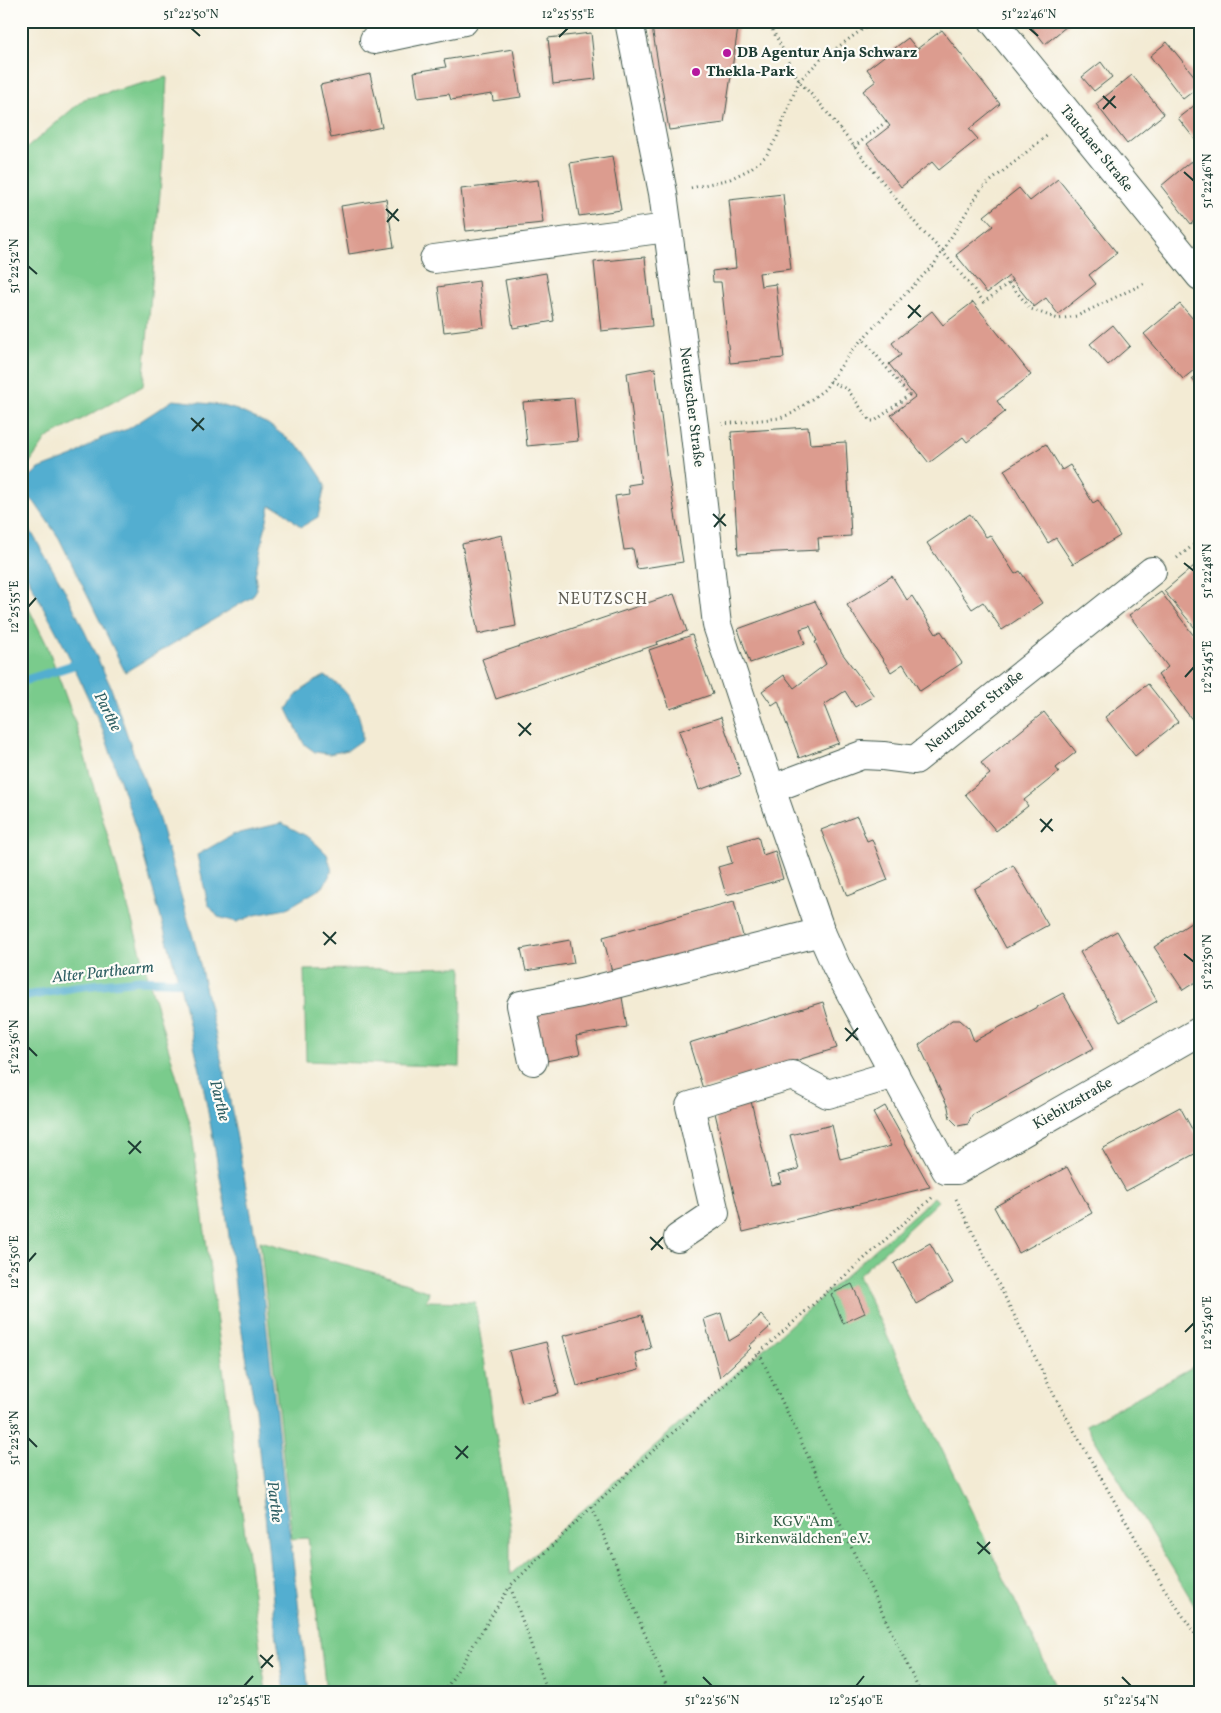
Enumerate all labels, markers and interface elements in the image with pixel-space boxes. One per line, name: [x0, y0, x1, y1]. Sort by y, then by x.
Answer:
text: 51°22'50"N: [163, 7, 219, 23]
text: 12°25'55"E: [542, 7, 594, 23]
text: 51°22'46"N: [1002, 7, 1057, 23]
place label: DB Agentur Anja Schwarz: [737, 43, 918, 64]
marker: DB Agentur Anja Schwarz: [721, 47, 733, 59]
place label: Thekla-Park: [706, 62, 795, 83]
marker: Thekla-Park: [690, 66, 702, 78]
street label: Tauchaer Straße: [1054, 101, 1138, 197]
text: 51°22'46"N: [1200, 153, 1216, 209]
text: 51°22'52"N: [7, 239, 23, 293]
street label: Neutzscher Straße: [673, 346, 709, 468]
text: 51°22'48"N: [1200, 543, 1216, 598]
text: 12°25'55"E: [7, 581, 23, 633]
district label: NEUTZSCH: [558, 589, 648, 611]
text: 12°25'45"E: [1200, 641, 1216, 693]
street label: Neutzscher Straße: [921, 666, 1029, 758]
water label: Parthe: [88, 688, 126, 736]
text: 51°22'50"N: [1200, 934, 1216, 990]
water label: Alter Parthearm: [50, 957, 155, 989]
text: 51°22'56"N: [7, 1020, 23, 1074]
street label: Kiebitzstraße: [1029, 1073, 1117, 1135]
water label: Parthe: [203, 1078, 235, 1124]
text: 12°25'50"E: [7, 1235, 23, 1289]
text: 12°25'40"E: [1200, 1296, 1216, 1350]
text: 51°22'58"N: [7, 1411, 23, 1465]
water label: Parthe: [261, 1480, 287, 1524]
park label: KGV "Am Birkenwäldchen" e.V.: [735, 1512, 871, 1550]
text: 12°25'45"E: [218, 1693, 270, 1709]
text: 51°22'56"N: [685, 1693, 739, 1709]
text: 12°25'40"E: [829, 1693, 883, 1709]
text: 51°22'54"N: [1103, 1693, 1159, 1709]

